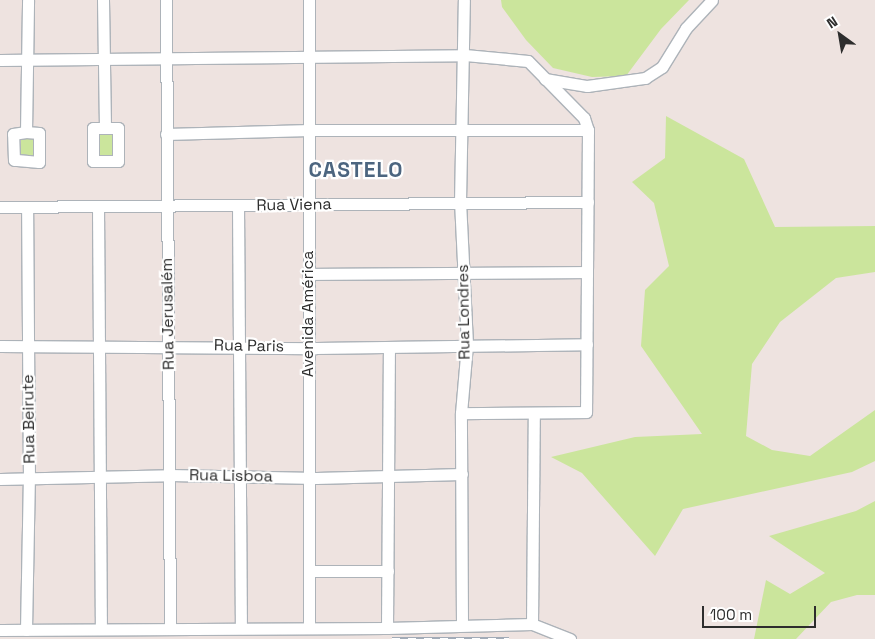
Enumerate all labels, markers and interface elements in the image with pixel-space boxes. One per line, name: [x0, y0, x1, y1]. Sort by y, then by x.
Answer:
north arrow: [815, 10, 865, 60]
text: N: [823, 12, 841, 32]
district label: CASTELO: [308, 157, 404, 183]
street label: Rua Viena: [256, 195, 332, 215]
street label: Avenida América: [298, 251, 318, 377]
street label: Rua Jerusalém: [157, 258, 179, 370]
street label: Rua Londres: [454, 264, 474, 360]
street label: Rua Paris: [214, 336, 284, 356]
street label: Rua Beirute: [19, 374, 39, 464]
street label: Rua Lisboa: [189, 466, 273, 486]
scale bar: [705, 596, 819, 628]
text: 100 m: [710, 605, 752, 624]

